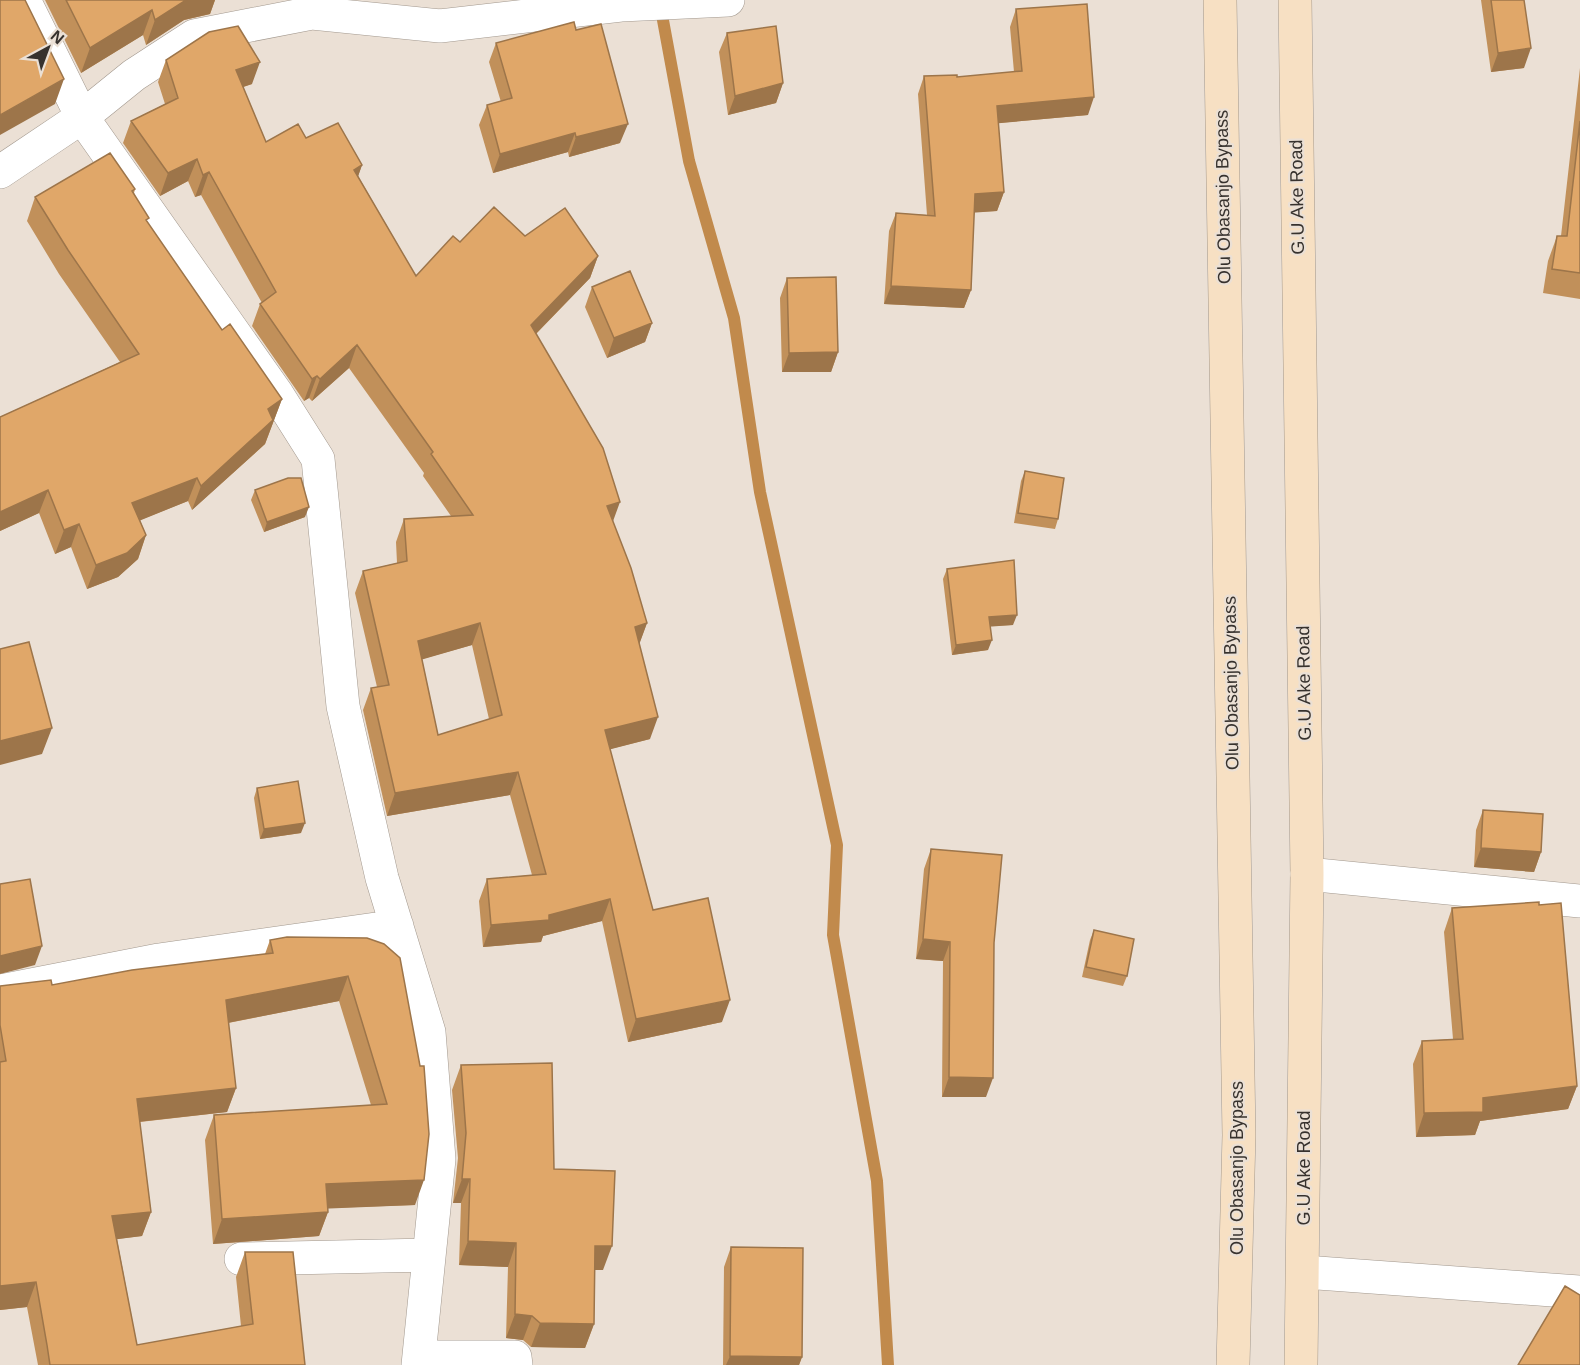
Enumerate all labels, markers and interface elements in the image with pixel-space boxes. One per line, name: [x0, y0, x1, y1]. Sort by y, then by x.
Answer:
north arrow: [18, 18, 78, 78]
text: N: [48, 27, 67, 47]
street label: Olu Obasanjo Bypass: [1211, 110, 1235, 284]
street label: G.U Ake Road: [1286, 139, 1308, 255]
street label: Olu Obasanjo Bypass: [1219, 596, 1243, 770]
street label: G.U Ake Road: [1293, 625, 1315, 741]
street label: Olu Obasanjo Bypass: [1227, 1081, 1247, 1255]
street label: G.U Ake Road: [1294, 1110, 1314, 1226]

